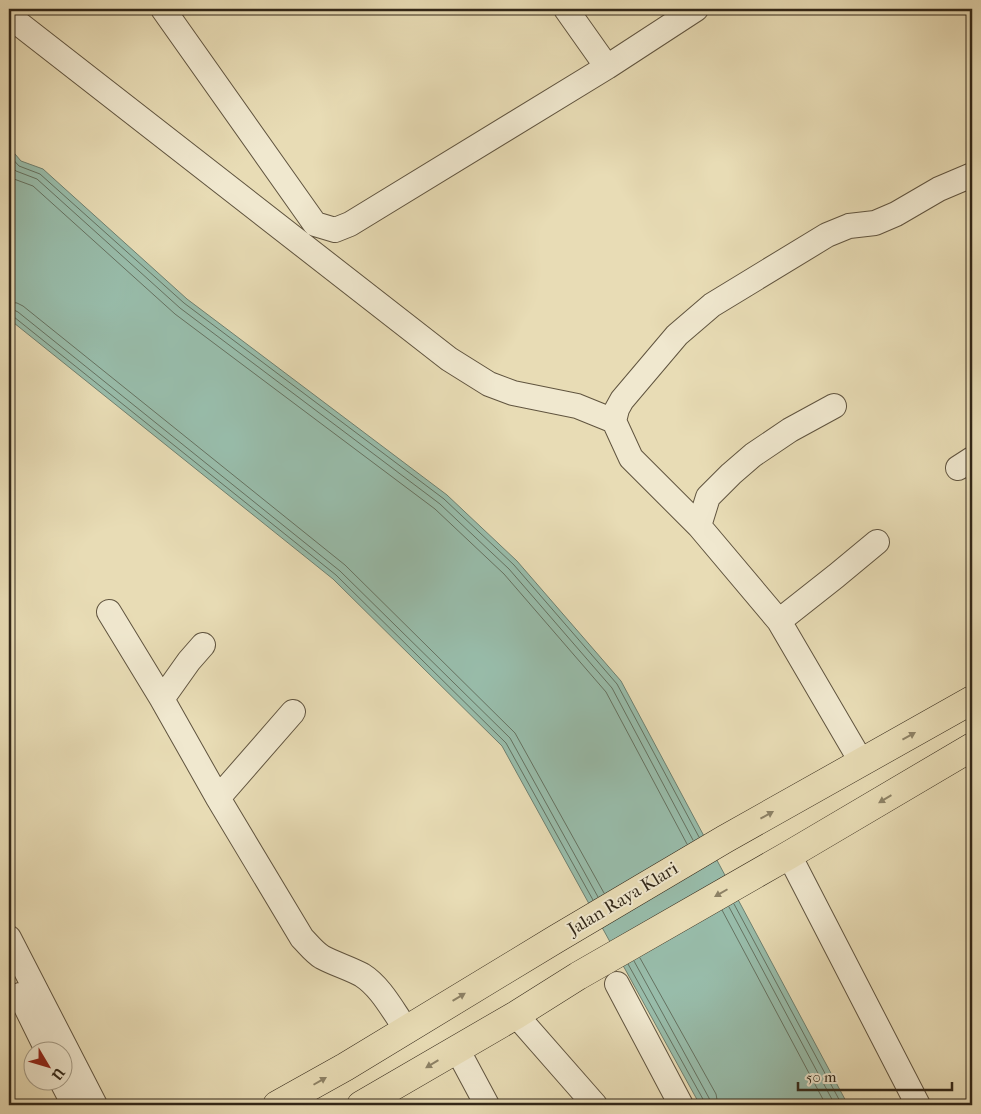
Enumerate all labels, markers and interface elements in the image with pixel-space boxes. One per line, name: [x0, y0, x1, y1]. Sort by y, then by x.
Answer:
one-way arrow: [902, 732, 916, 740]
one-way arrow: [878, 794, 892, 803]
one-way arrow: [761, 811, 774, 820]
street label: Jalan Raya Klari: [562, 858, 682, 941]
one-way arrow: [714, 889, 728, 898]
one-way arrow: [452, 993, 465, 1002]
north arrow: [22, 1042, 72, 1092]
one-way arrow: [425, 1059, 438, 1068]
scale bar: [798, 1059, 952, 1091]
text: U: [48, 1063, 69, 1083]
text: 50 m: [806, 1068, 837, 1086]
one-way arrow: [312, 1077, 327, 1085]

